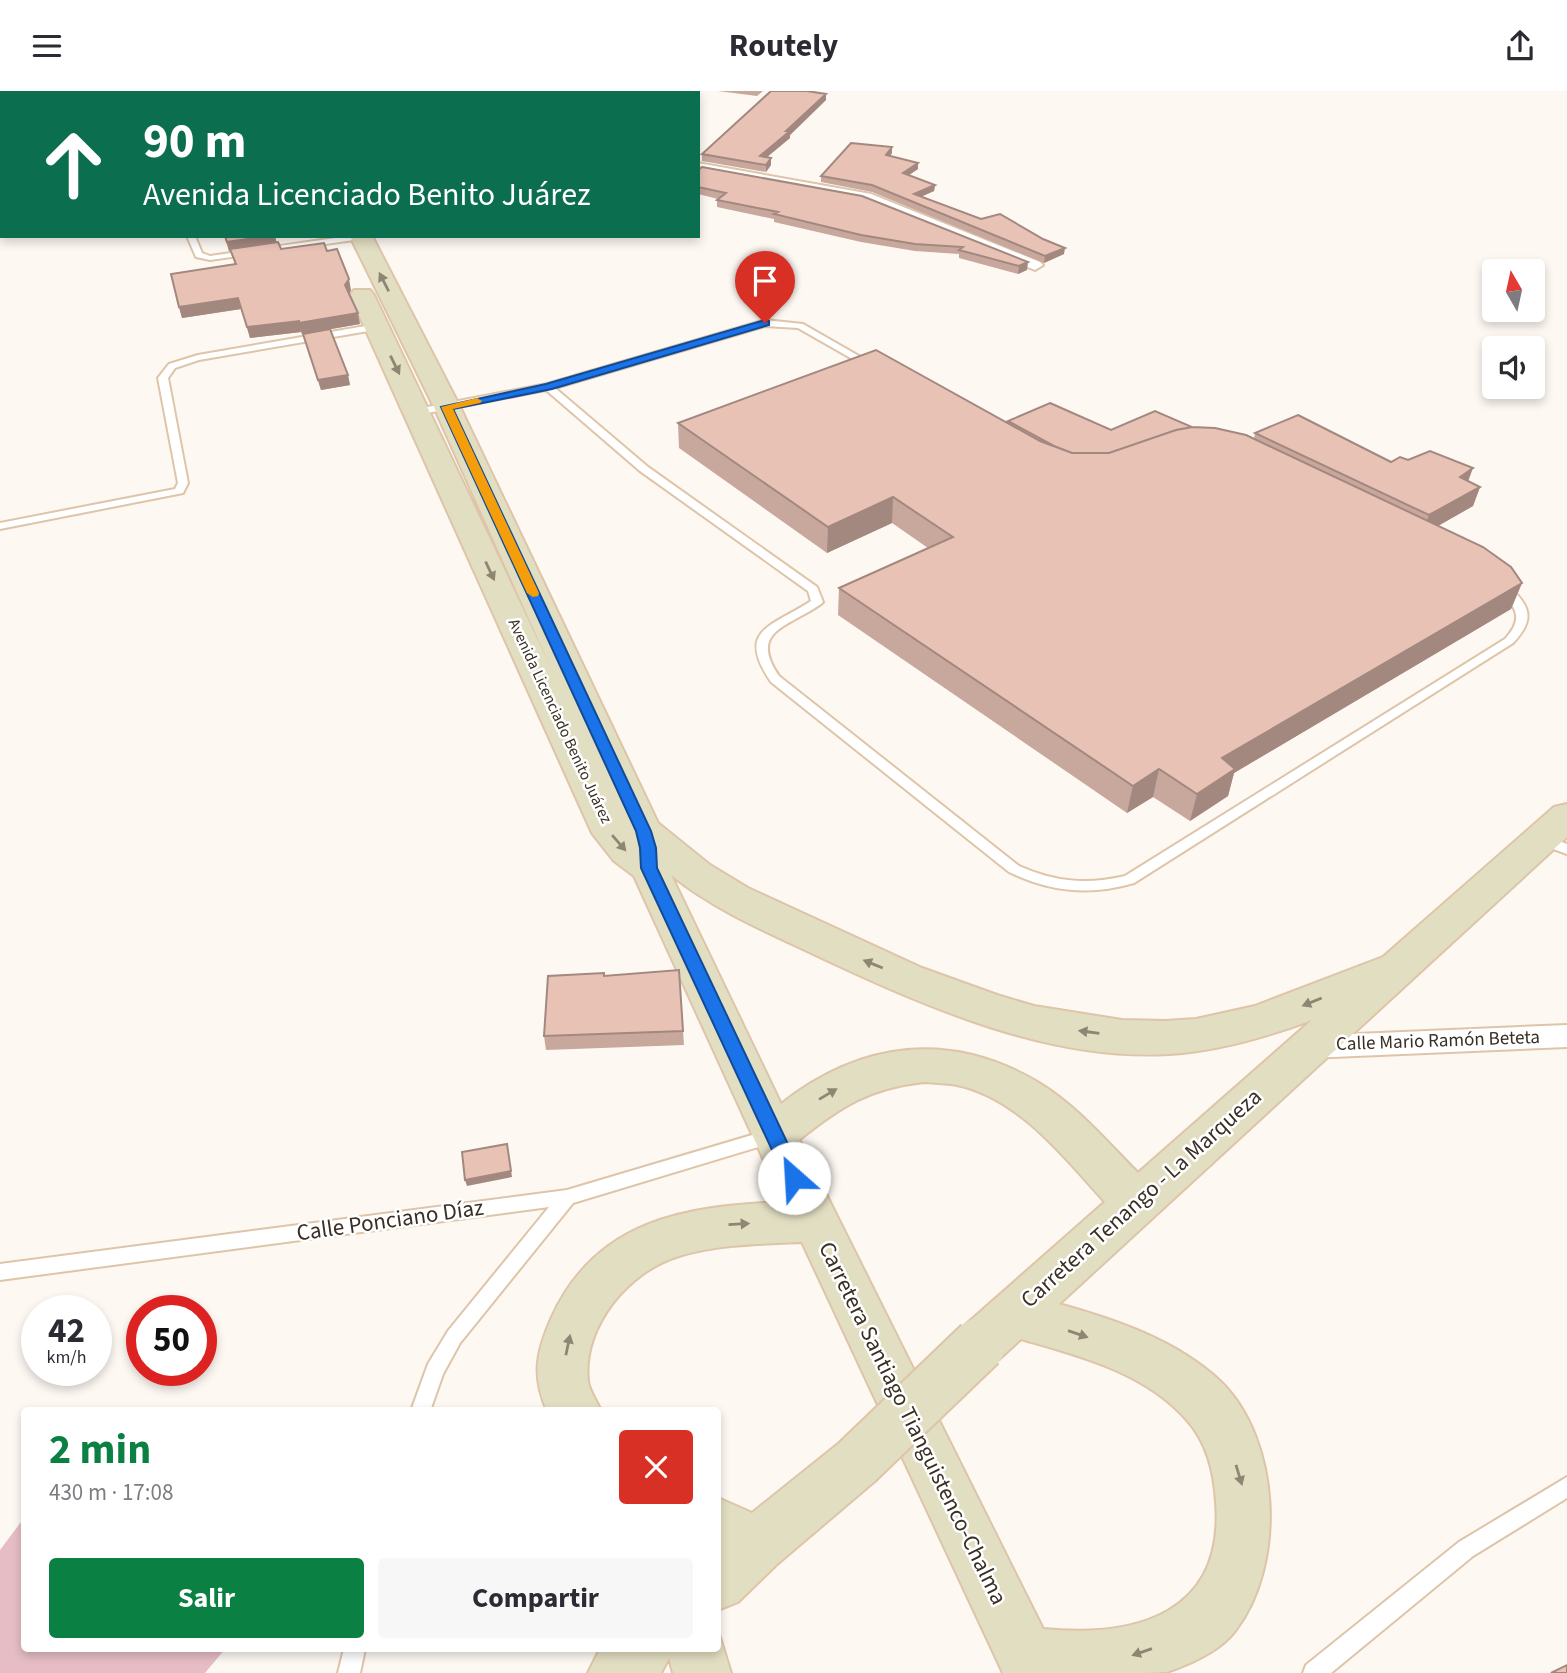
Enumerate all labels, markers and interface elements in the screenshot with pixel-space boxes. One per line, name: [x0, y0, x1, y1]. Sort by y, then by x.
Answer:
text: Routely: [729, 23, 838, 69]
icon: menu: [28, 27, 66, 65]
icon: share: [1501, 27, 1539, 65]
text: 90 m: [143, 107, 247, 177]
icon: ahead: [28, 119, 119, 210]
text: Avenida Licenciado Benito Juárez: [143, 172, 591, 218]
pin: [735, 251, 795, 323]
north arrow: [1482, 259, 1545, 322]
map controls: [1482, 259, 1545, 399]
icon: arrive: [746, 262, 784, 300]
one-way arrow: [378, 272, 389, 292]
button: sound: [1482, 336, 1545, 399]
one-way arrow: [389, 355, 400, 375]
one-way arrow: [485, 561, 496, 581]
street label: Avenida Licenciado Benito Juárez: [503, 615, 617, 827]
one-way arrow: [611, 834, 626, 851]
one-way arrow: [863, 958, 883, 970]
one-way arrow: [1301, 997, 1322, 1008]
street label: Calle Mario Ramón Beteta: [1336, 1024, 1540, 1058]
one-way arrow: [1078, 1026, 1100, 1037]
street label: Carretera Tenango - La Marqueza: [1013, 1081, 1269, 1315]
one-way arrow: [818, 1089, 838, 1101]
position arrow: [757, 1141, 831, 1215]
street label: Calle Ponciano Díaz: [294, 1191, 486, 1249]
one-way arrow: [728, 1219, 750, 1230]
street label: Carretera Santiago Tianguistenco-Chalma: [810, 1236, 1016, 1610]
speed limit sign: 50: [126, 1295, 217, 1386]
text: 42: [48, 1306, 85, 1356]
one-way arrow: [1067, 1329, 1088, 1340]
one-way arrow: [562, 1334, 573, 1356]
text: km/h: [47, 1345, 86, 1370]
text: 2 min: [49, 1420, 151, 1480]
button: close: [619, 1430, 693, 1504]
one-way arrow: [1235, 1464, 1245, 1485]
text: 430 m · 17:08: [49, 1476, 173, 1509]
button: Salir: [49, 1558, 364, 1638]
button: Compartir: [378, 1558, 693, 1638]
one-way arrow: [1131, 1647, 1152, 1658]

